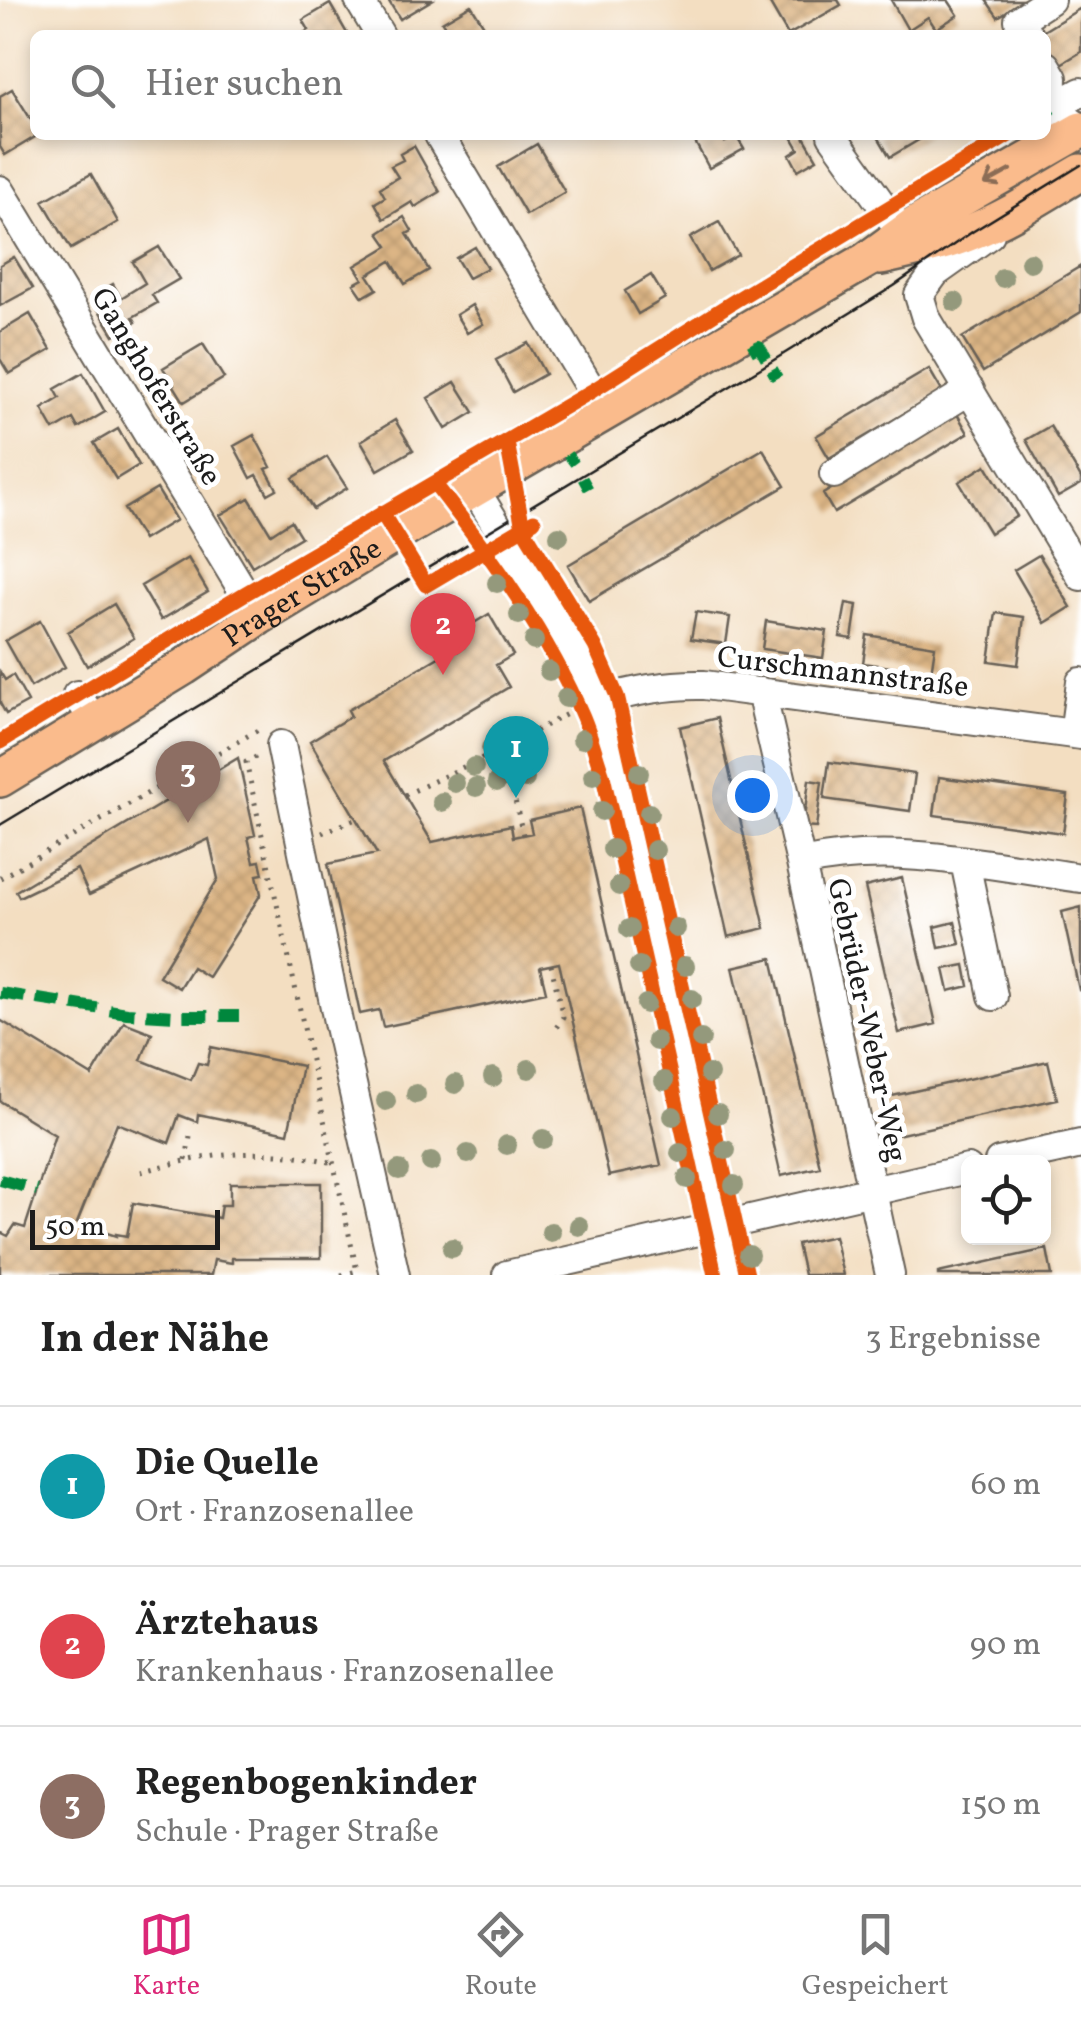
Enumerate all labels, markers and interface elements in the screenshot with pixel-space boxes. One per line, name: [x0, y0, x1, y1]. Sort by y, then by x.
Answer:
search box: [30, 30, 1051, 140]
icon: search: [65, 58, 120, 113]
text: Hier suchen: [145, 59, 344, 112]
one-way arrow: [983, 168, 1013, 188]
street label: Ganghoferstraße: [80, 280, 231, 494]
street label: Prager Straße: [215, 529, 390, 659]
pin: 2: [410, 592, 476, 675]
street label: Curschmannstraße: [715, 637, 971, 709]
pin: 1: [484, 716, 548, 798]
pin: 3: [156, 740, 220, 823]
your location: [727, 770, 778, 821]
street label: Gebrüder-Weber-Weg: [815, 875, 917, 1166]
map controls: [961, 1155, 1051, 1245]
button: locate: [961, 1155, 1051, 1245]
scale bar: [30, 1205, 220, 1250]
text: 50 m: [45, 1208, 105, 1247]
text: In der Nähe: [40, 1311, 269, 1370]
text: 3 Ergebnisse: [865, 1318, 1041, 1362]
text: Die Quelle: [135, 1438, 319, 1491]
text: 1: [66, 1464, 79, 1508]
text: 60 m: [971, 1464, 1041, 1508]
text: Ort · Franzosenallee: [135, 1491, 414, 1535]
text: Ärztehaus: [135, 1598, 319, 1651]
text: 2: [64, 1624, 81, 1668]
text: 90 m: [970, 1624, 1041, 1668]
text: Krankenhaus · Franzosenallee: [135, 1651, 554, 1695]
text: Regenbogenkinder: [135, 1758, 477, 1811]
text: 3: [64, 1784, 81, 1828]
text: 150 m: [960, 1784, 1041, 1828]
text: Schule · Prager Straße: [135, 1811, 439, 1855]
tab: Karte: [132, 1907, 200, 2006]
tab: Route: [465, 1907, 537, 2006]
tab: Gespeichert: [802, 1907, 949, 2006]

